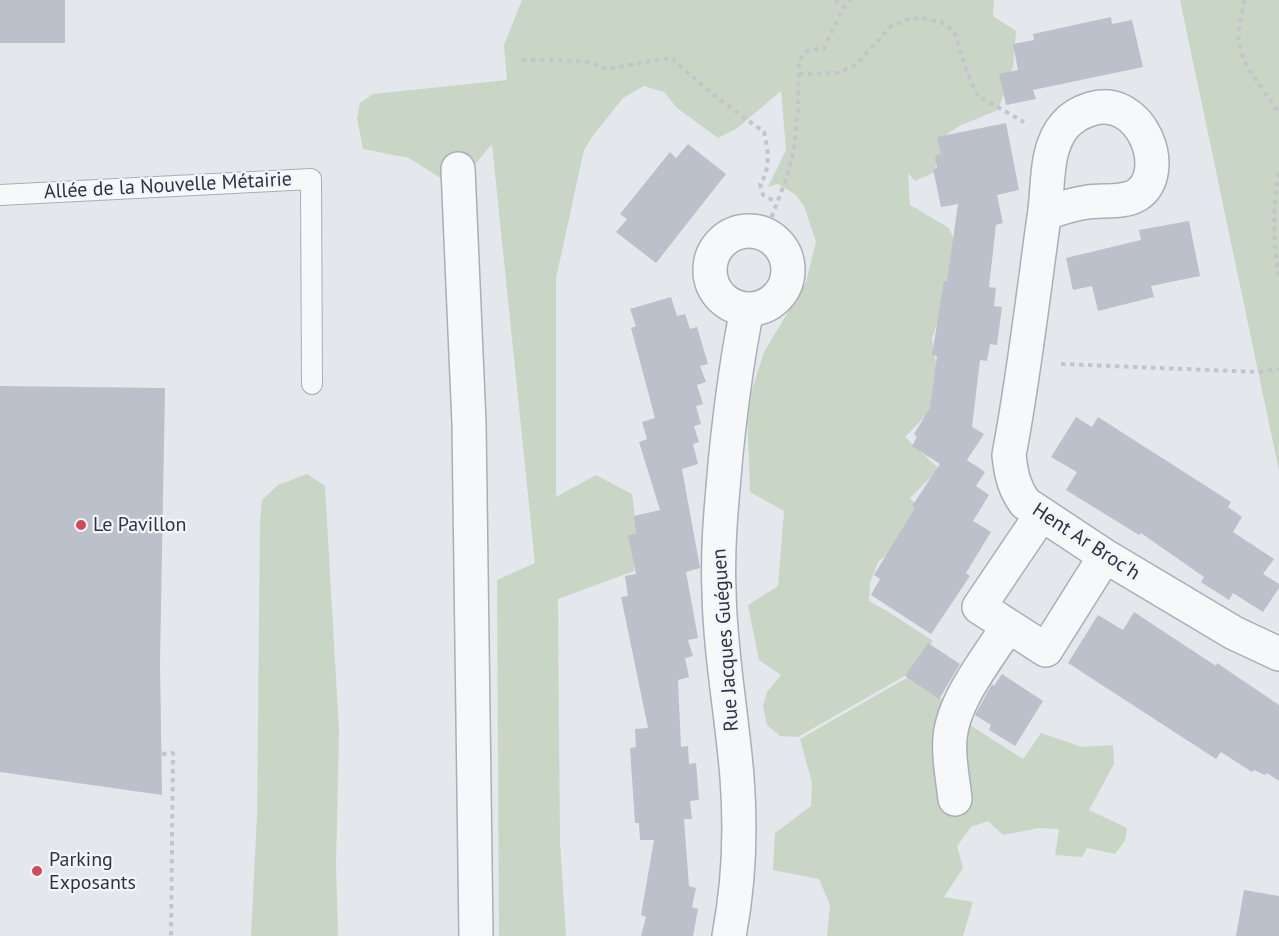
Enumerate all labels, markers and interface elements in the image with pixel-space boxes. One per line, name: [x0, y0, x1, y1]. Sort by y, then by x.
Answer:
street label: Allée de la Nouvelle Métairie: [43, 168, 293, 204]
street label: Hent Ar Broc'h: [1028, 498, 1144, 586]
place label: Le Pavillon: [93, 513, 186, 537]
marker: Le Pavillon: [74, 518, 88, 532]
street label: Rue Jacques Guéguen: [708, 548, 744, 732]
place label: Parking Exposants: [49, 848, 136, 895]
marker: Parking Exposants: [30, 864, 44, 878]

